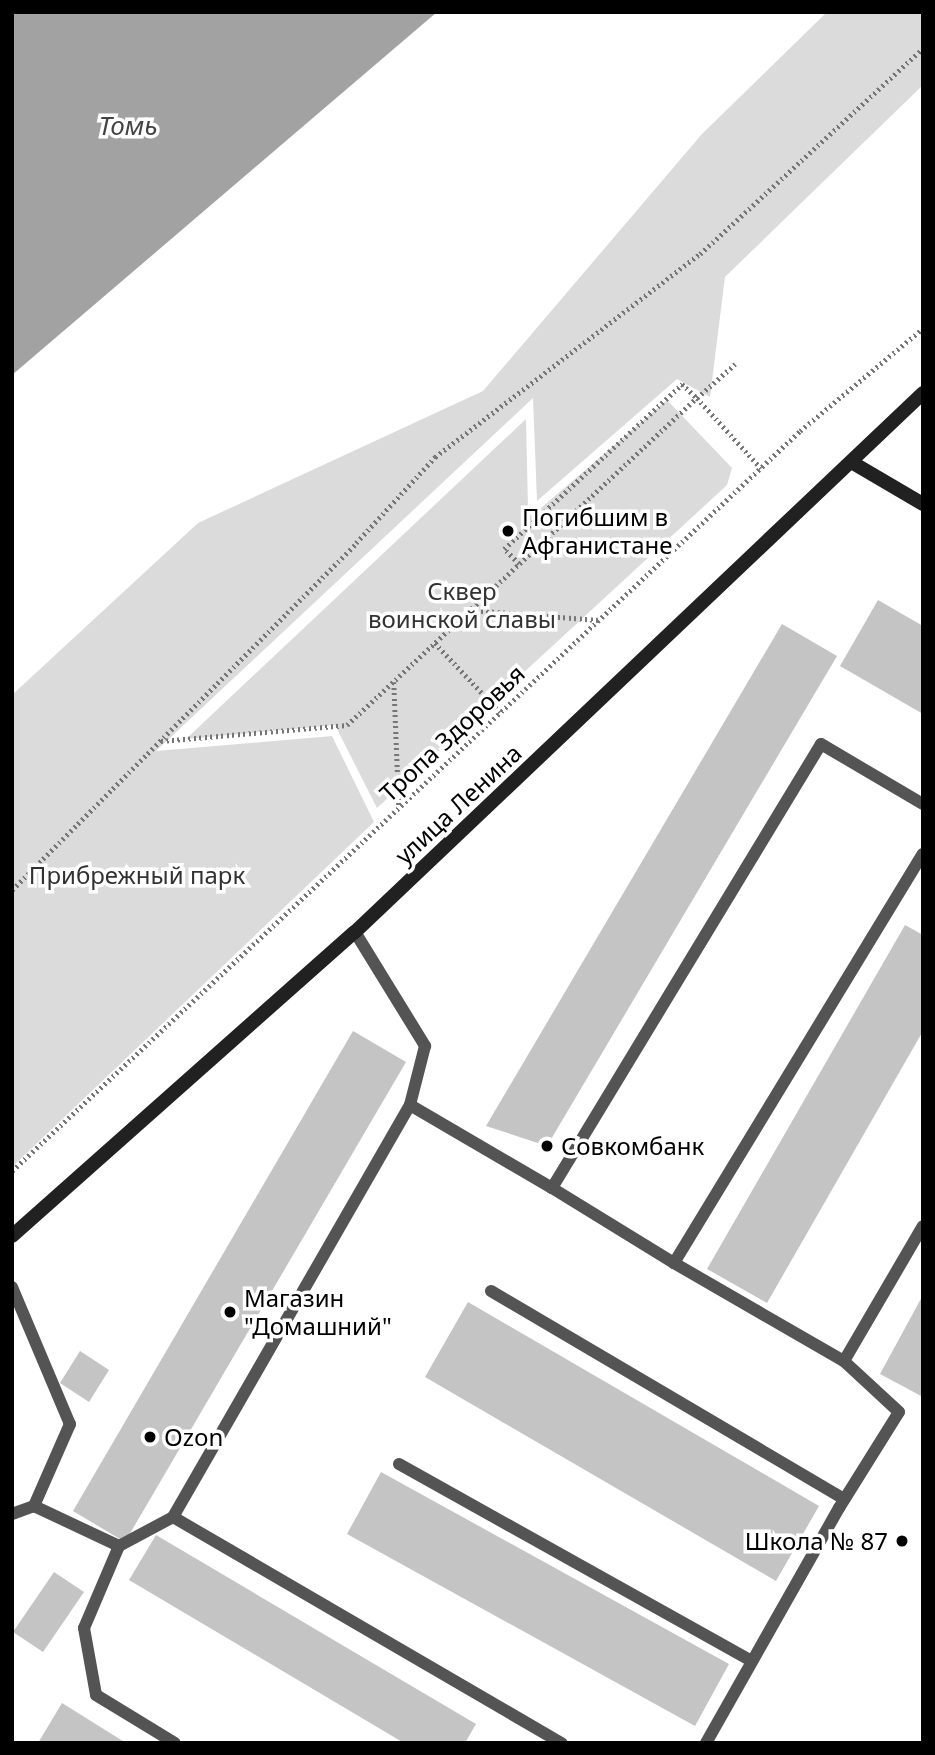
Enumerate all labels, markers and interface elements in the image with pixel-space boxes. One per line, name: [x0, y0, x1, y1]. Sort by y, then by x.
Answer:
water label: Томь: [98, 110, 158, 142]
place label: Погибшим в Афганистане: [522, 503, 673, 559]
marker: Погибшим в Афганистане: [500, 523, 516, 539]
park label: Сквер воинской славы: [368, 577, 556, 633]
street label: Тропа Здоровья: [374, 659, 530, 807]
street label: улица Ленина: [389, 738, 527, 870]
park label: Прибрежный парк: [29, 861, 245, 889]
place label: Совкомбанк: [561, 1132, 704, 1160]
marker: Совкомбанк: [539, 1138, 555, 1154]
place label: Магазин "Домашний": [244, 1284, 392, 1340]
marker: Магазин "Домашний": [222, 1304, 238, 1320]
place label: Ozon: [164, 1423, 223, 1451]
marker: Ozon: [142, 1429, 158, 1445]
place label: Школа № 87: [745, 1527, 888, 1555]
marker: Школа № 87: [894, 1533, 910, 1549]

